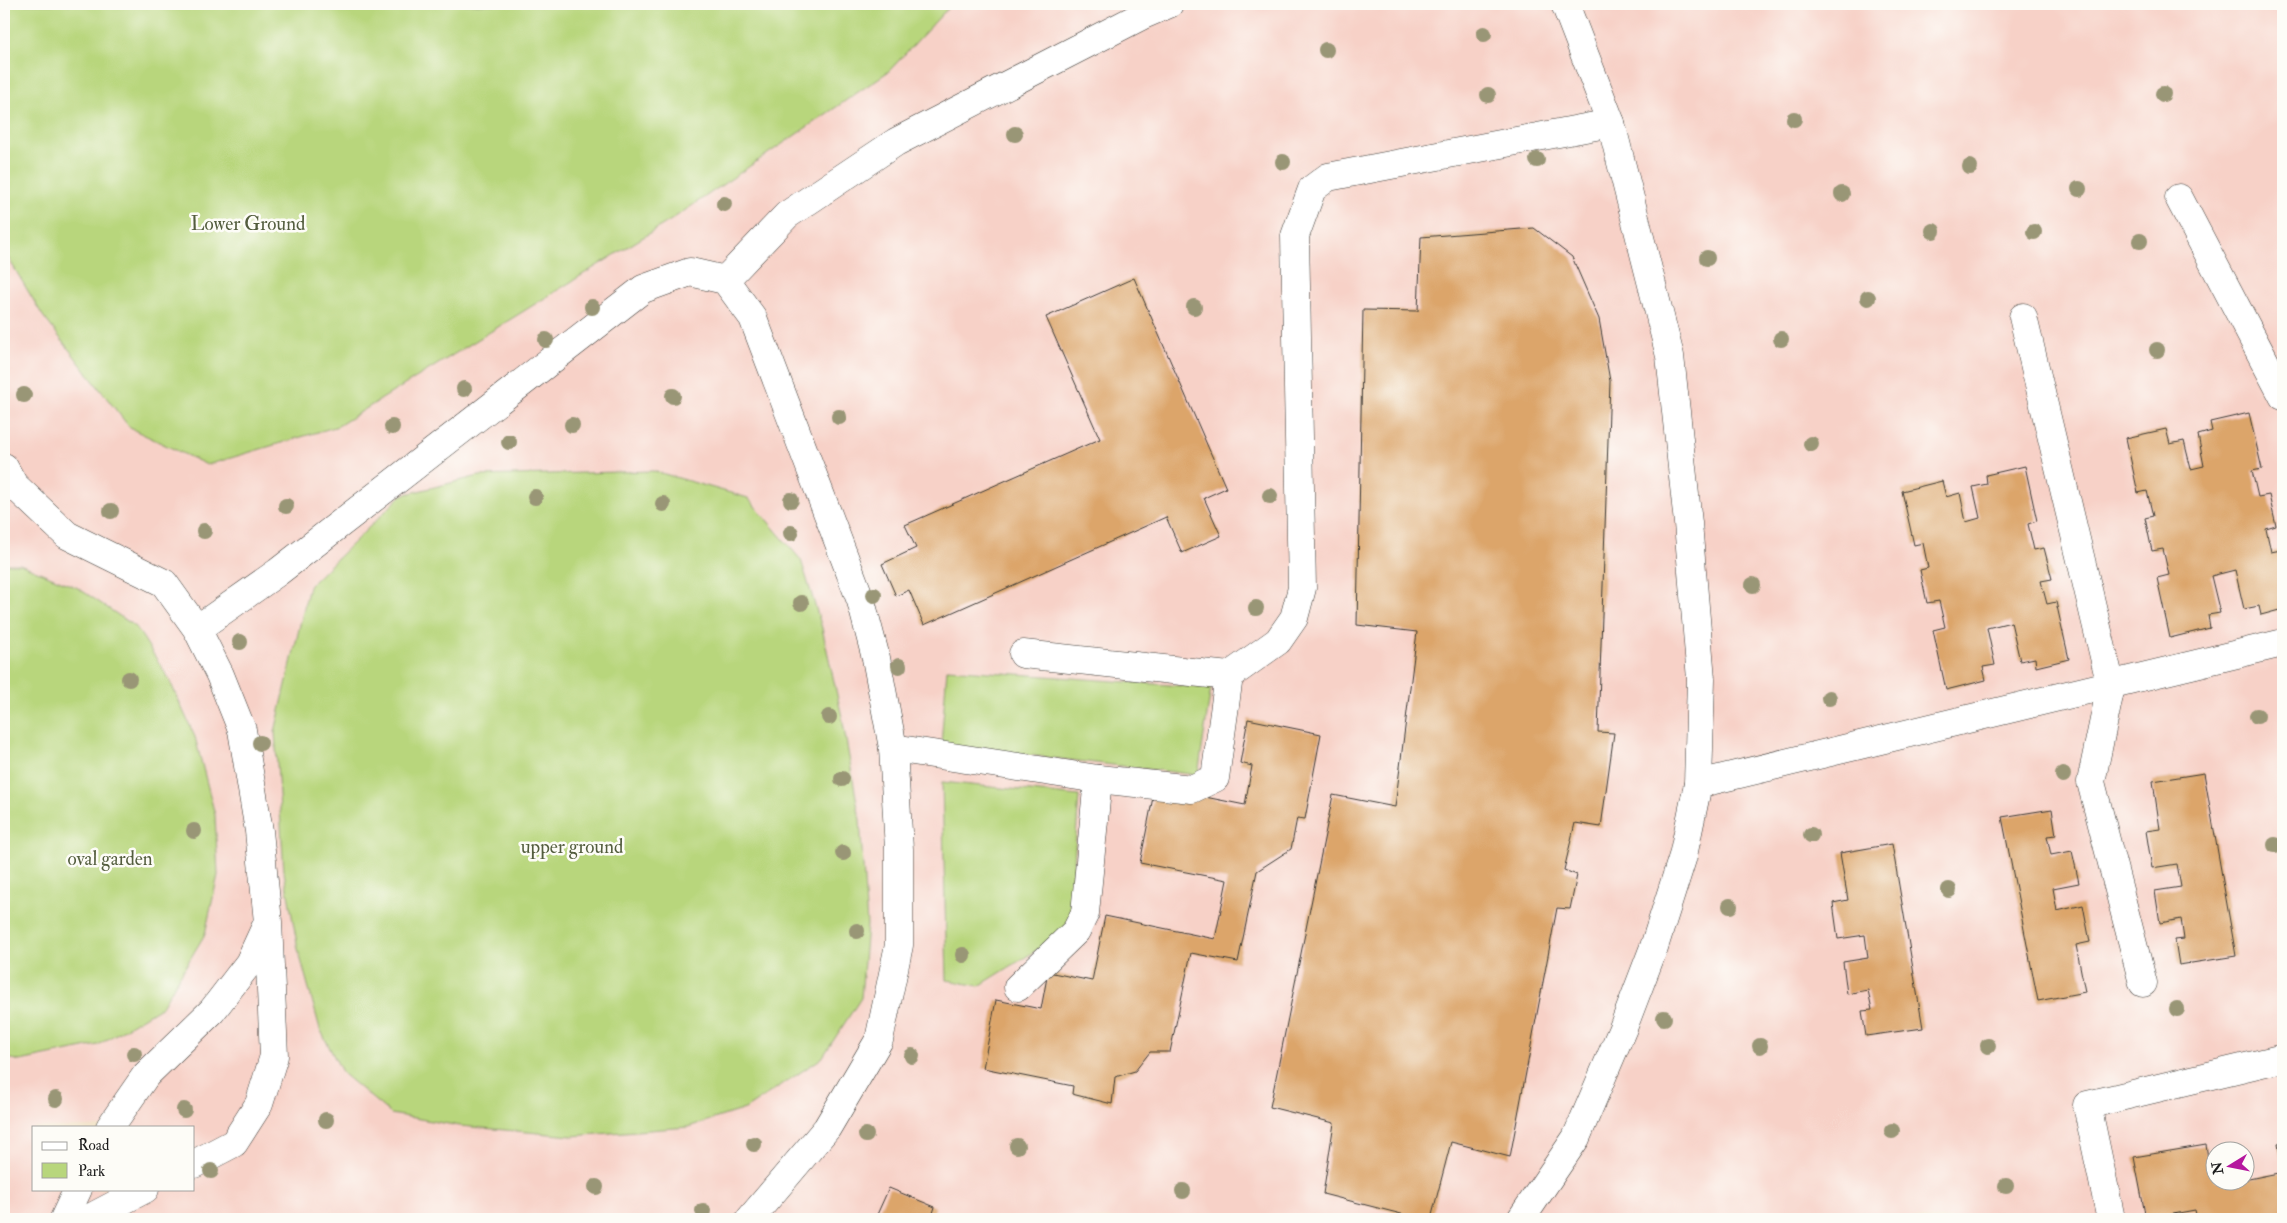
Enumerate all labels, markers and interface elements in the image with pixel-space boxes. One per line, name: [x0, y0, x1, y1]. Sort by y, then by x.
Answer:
park label: Lower Ground: [191, 212, 306, 236]
park label: upper ground: [521, 835, 624, 860]
park label: oval garden: [68, 847, 153, 871]
legend: [32, 1126, 195, 1190]
text: Road: [78, 1136, 110, 1155]
north arrow: [2204, 1140, 2254, 1190]
text: N: [2208, 1160, 2227, 1177]
text: Park: [78, 1162, 105, 1181]

